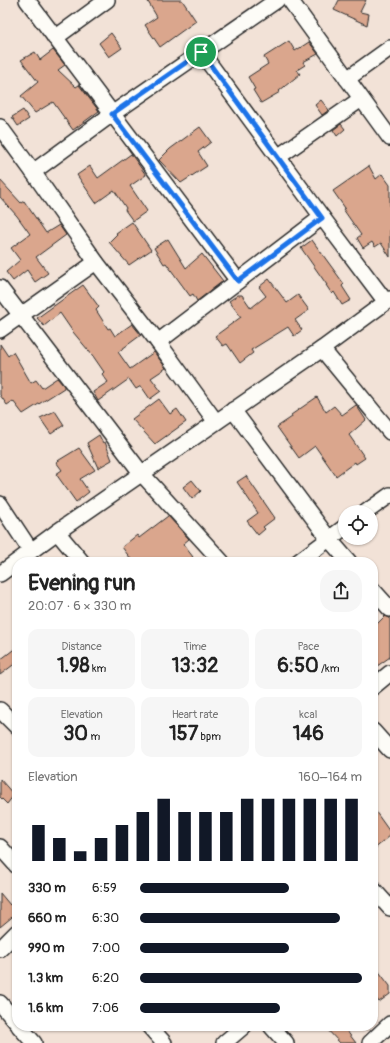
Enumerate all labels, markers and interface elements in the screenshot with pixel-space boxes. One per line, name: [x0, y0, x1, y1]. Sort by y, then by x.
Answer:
pin: [184, 35, 218, 69]
icon: arrive: [190, 41, 212, 63]
map controls: [338, 505, 378, 545]
button: locate: [338, 505, 378, 545]
text: Evening run: [28, 569, 136, 597]
button: share: [320, 570, 362, 612]
text: 20:07 · 6 × 330 m: [28, 598, 131, 614]
text: Distance: [62, 640, 102, 653]
text: Time: [183, 640, 206, 653]
text: Pace: [297, 640, 319, 653]
text: 1.98: [57, 653, 90, 678]
text: 13:32: [172, 653, 218, 678]
text: 6:50: [277, 653, 319, 678]
text: km: [90, 662, 106, 675]
text: /km: [319, 662, 339, 675]
text: Elevation: [61, 708, 103, 721]
text: Heart rate: [172, 708, 218, 721]
text: kcal: [299, 708, 317, 721]
text: 30: [63, 721, 88, 746]
text: 157: [169, 721, 198, 746]
text: 146: [293, 721, 324, 746]
text: m: [88, 730, 100, 743]
text: bpm: [198, 730, 221, 743]
text: Elevation: [28, 769, 78, 785]
text: 160–164 m: [298, 769, 362, 785]
text: 330 m: [28, 880, 66, 896]
text: 6:59: [92, 880, 117, 896]
text: 660 m: [28, 910, 66, 926]
text: 6:30: [92, 910, 119, 926]
text: 990 m: [28, 940, 65, 956]
text: 7:00: [92, 940, 120, 956]
text: 1.3 km: [28, 970, 63, 986]
text: 6:20: [92, 970, 119, 986]
text: 1.6 km: [28, 1000, 63, 1016]
text: 7:06: [92, 1000, 119, 1016]

